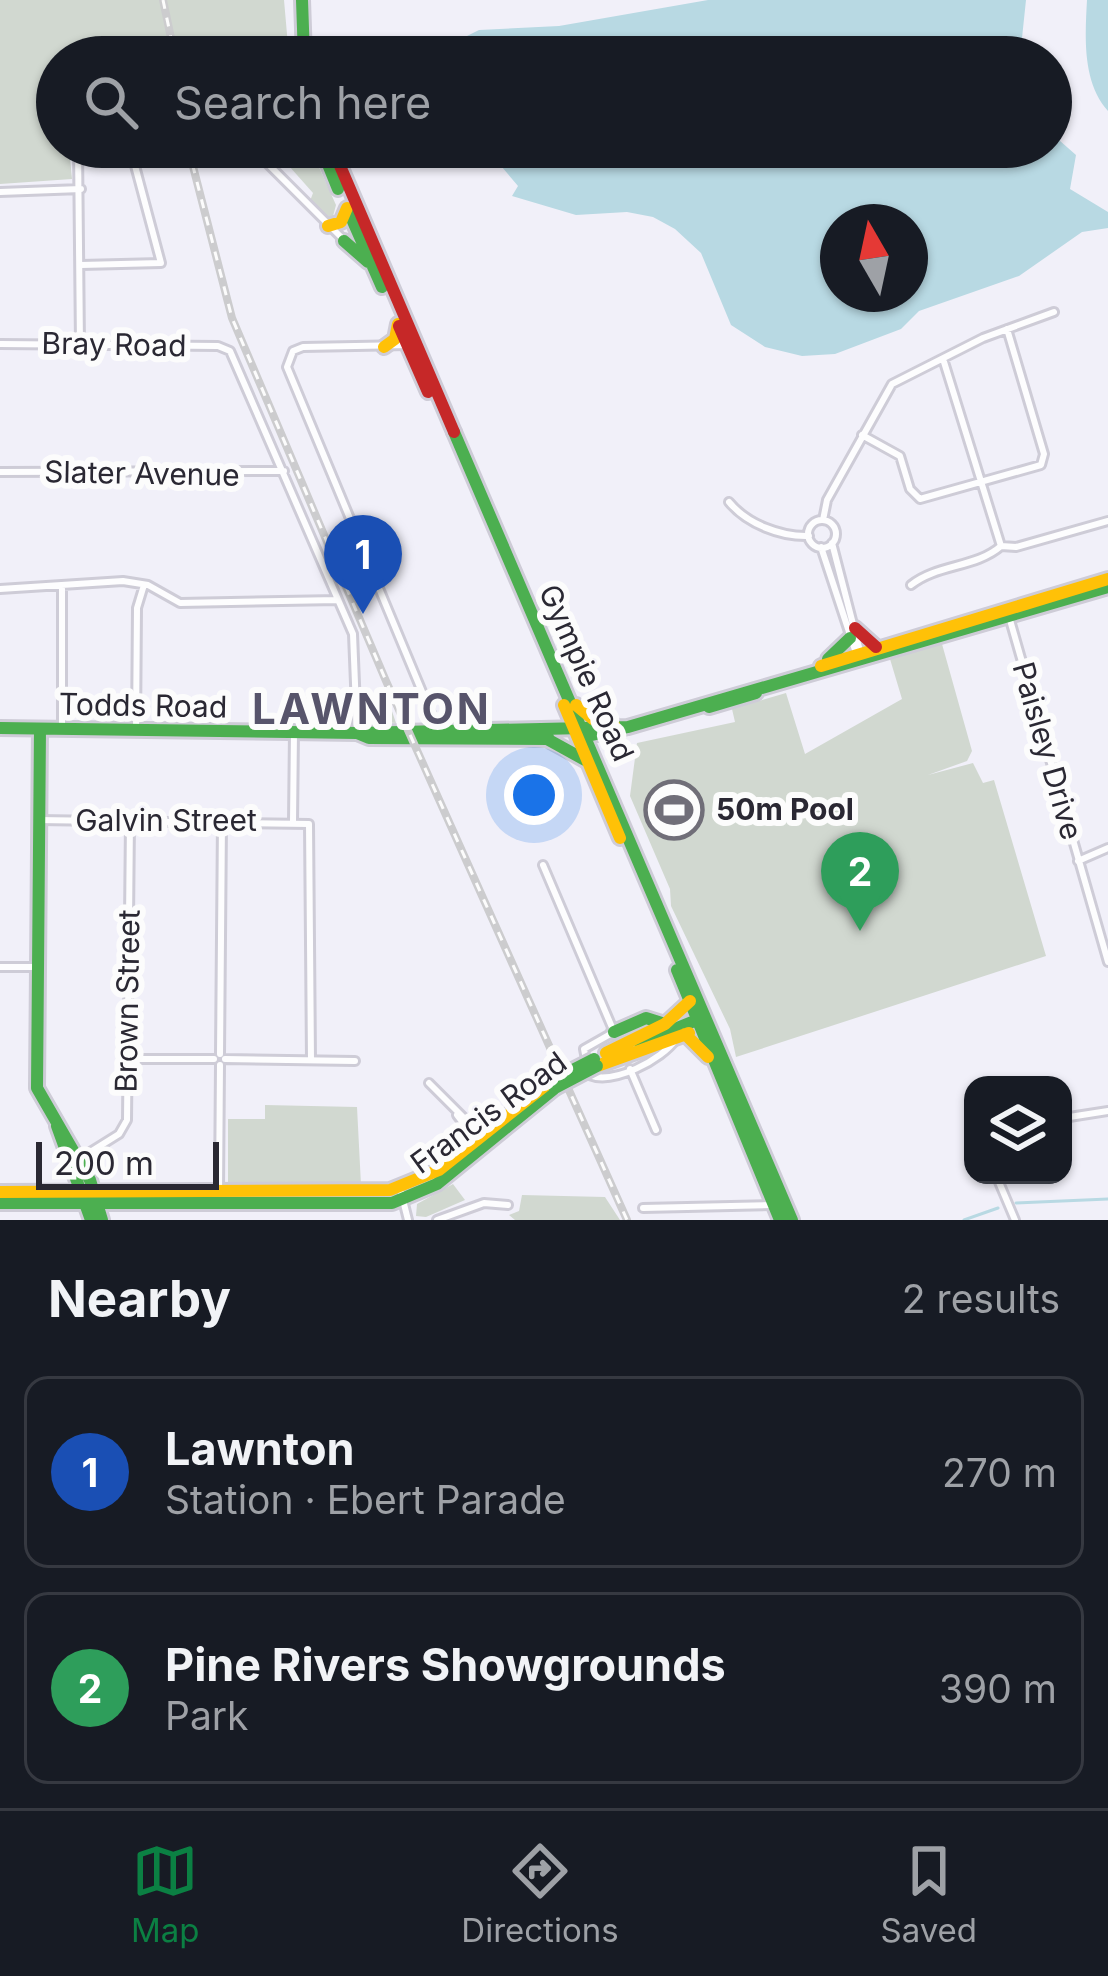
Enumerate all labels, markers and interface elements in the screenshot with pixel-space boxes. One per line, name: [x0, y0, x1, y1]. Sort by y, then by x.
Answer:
search box: [36, 36, 1072, 168]
icon: search: [78, 69, 144, 135]
text: Search here: [174, 75, 431, 130]
north arrow: [820, 204, 928, 312]
street label: Bray Road: [41, 325, 187, 363]
street label: Slater Avenue: [44, 453, 240, 493]
pin: 1: [324, 515, 402, 614]
street label: Gympie Road: [532, 579, 642, 766]
street label: Paisley Drive: [1005, 658, 1090, 844]
district label: LAWNTON: [252, 683, 492, 734]
street label: Todds Road: [59, 686, 228, 724]
your location: [504, 765, 564, 825]
sports icon: 50m Pool: [643, 779, 705, 841]
place label: 50m Pool: [716, 791, 854, 827]
street label: Galvin Street: [75, 802, 257, 838]
pin: 2: [821, 832, 899, 931]
street label: Brown Street: [107, 909, 147, 1093]
street label: Francis Road: [404, 1044, 573, 1181]
map controls: [964, 1076, 1072, 1184]
button: layers: [964, 1076, 1072, 1184]
scale bar: [36, 1136, 219, 1189]
text: 200 m: [54, 1143, 154, 1183]
text: Nearby: [48, 1268, 231, 1329]
text: 2 results: [902, 1275, 1060, 1322]
text: Lawnton: [165, 1421, 355, 1476]
text: 1: [82, 1449, 98, 1496]
text: 270 m: [942, 1449, 1057, 1496]
text: Station · Ebert Parade: [165, 1476, 566, 1523]
text: Pine Rivers Showgrounds: [165, 1637, 726, 1692]
text: 2: [78, 1665, 102, 1712]
text: 390 m: [939, 1665, 1057, 1712]
text: Park: [165, 1692, 249, 1739]
tab: Map: [131, 1838, 199, 1950]
tab: Directions: [461, 1838, 619, 1950]
tab: Saved: [880, 1838, 977, 1950]

